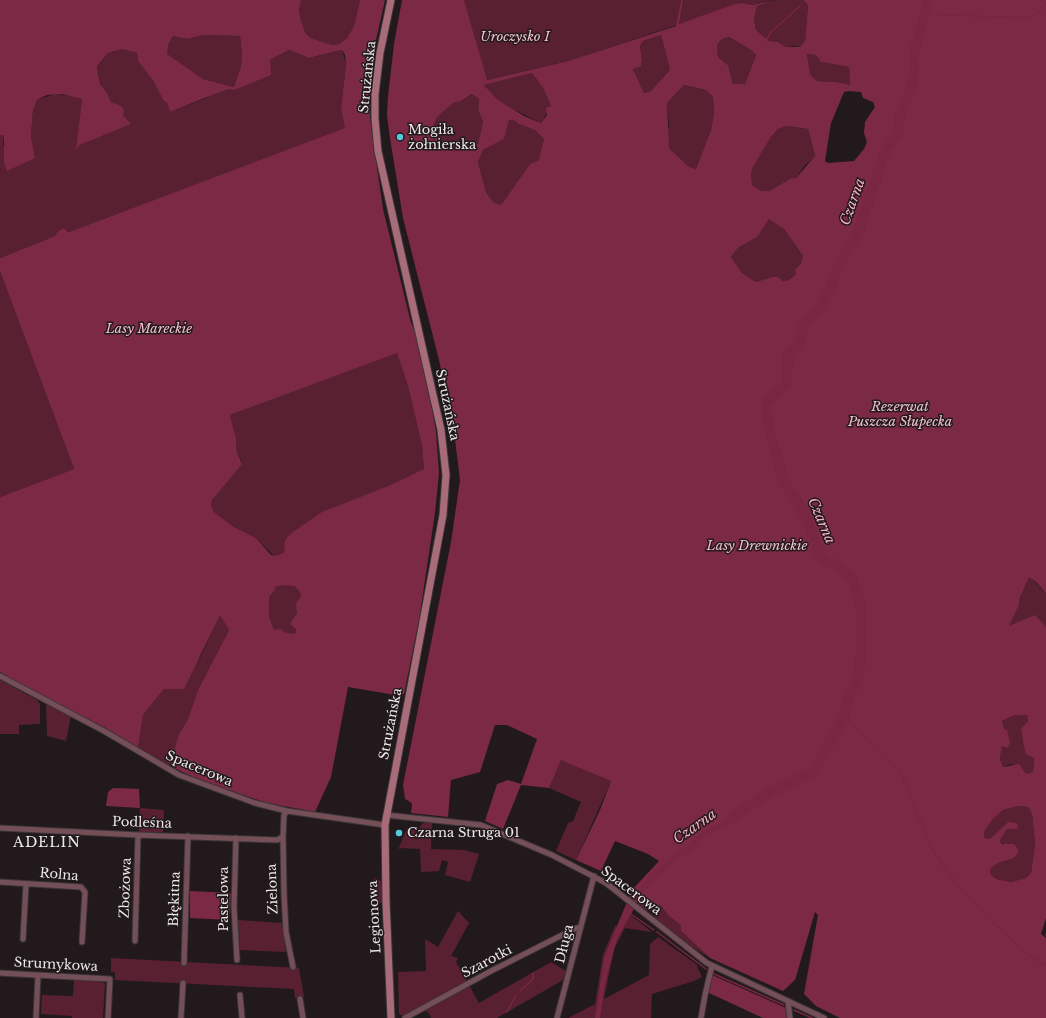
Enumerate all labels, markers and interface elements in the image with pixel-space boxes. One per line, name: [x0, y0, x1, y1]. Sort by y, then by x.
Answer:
park label: Uroczysko I: [480, 29, 550, 45]
street label: Strużańska: [356, 40, 380, 114]
place label: Mogiła żołnierska: [408, 122, 476, 153]
marker: Mogiła żołnierska: [395, 132, 405, 142]
water label: Czarna: [837, 176, 869, 228]
park label: Lasy Mareckie: [106, 321, 192, 337]
street label: Strużańska: [432, 368, 462, 442]
park label: Rezerwat Puszcza Słupecka: [848, 399, 952, 430]
water label: Czarna: [804, 495, 838, 547]
park label: Lasy Drewnickie: [707, 538, 807, 554]
street label: Strużańska: [376, 687, 406, 761]
street label: Spacerowa: [163, 748, 235, 790]
water label: Czarna: [670, 806, 720, 848]
street label: Podleśna: [112, 814, 172, 832]
place label: Czarna Struga 01: [407, 825, 520, 841]
marker: Czarna Struga 01: [394, 828, 404, 838]
district label: ADELIN: [13, 835, 81, 851]
street label: Zbożowa: [117, 857, 135, 919]
street label: Zielona: [264, 863, 282, 915]
street label: Spacerowa: [598, 863, 664, 919]
street label: Rolna: [39, 866, 79, 884]
street label: Pastelowa: [216, 867, 232, 931]
street label: Błękitna: [166, 871, 184, 927]
street label: Legionowa: [365, 880, 385, 954]
street label: Długa: [553, 923, 577, 965]
street label: Szarotki: [459, 942, 515, 982]
street label: Strumykowa: [14, 955, 98, 975]

